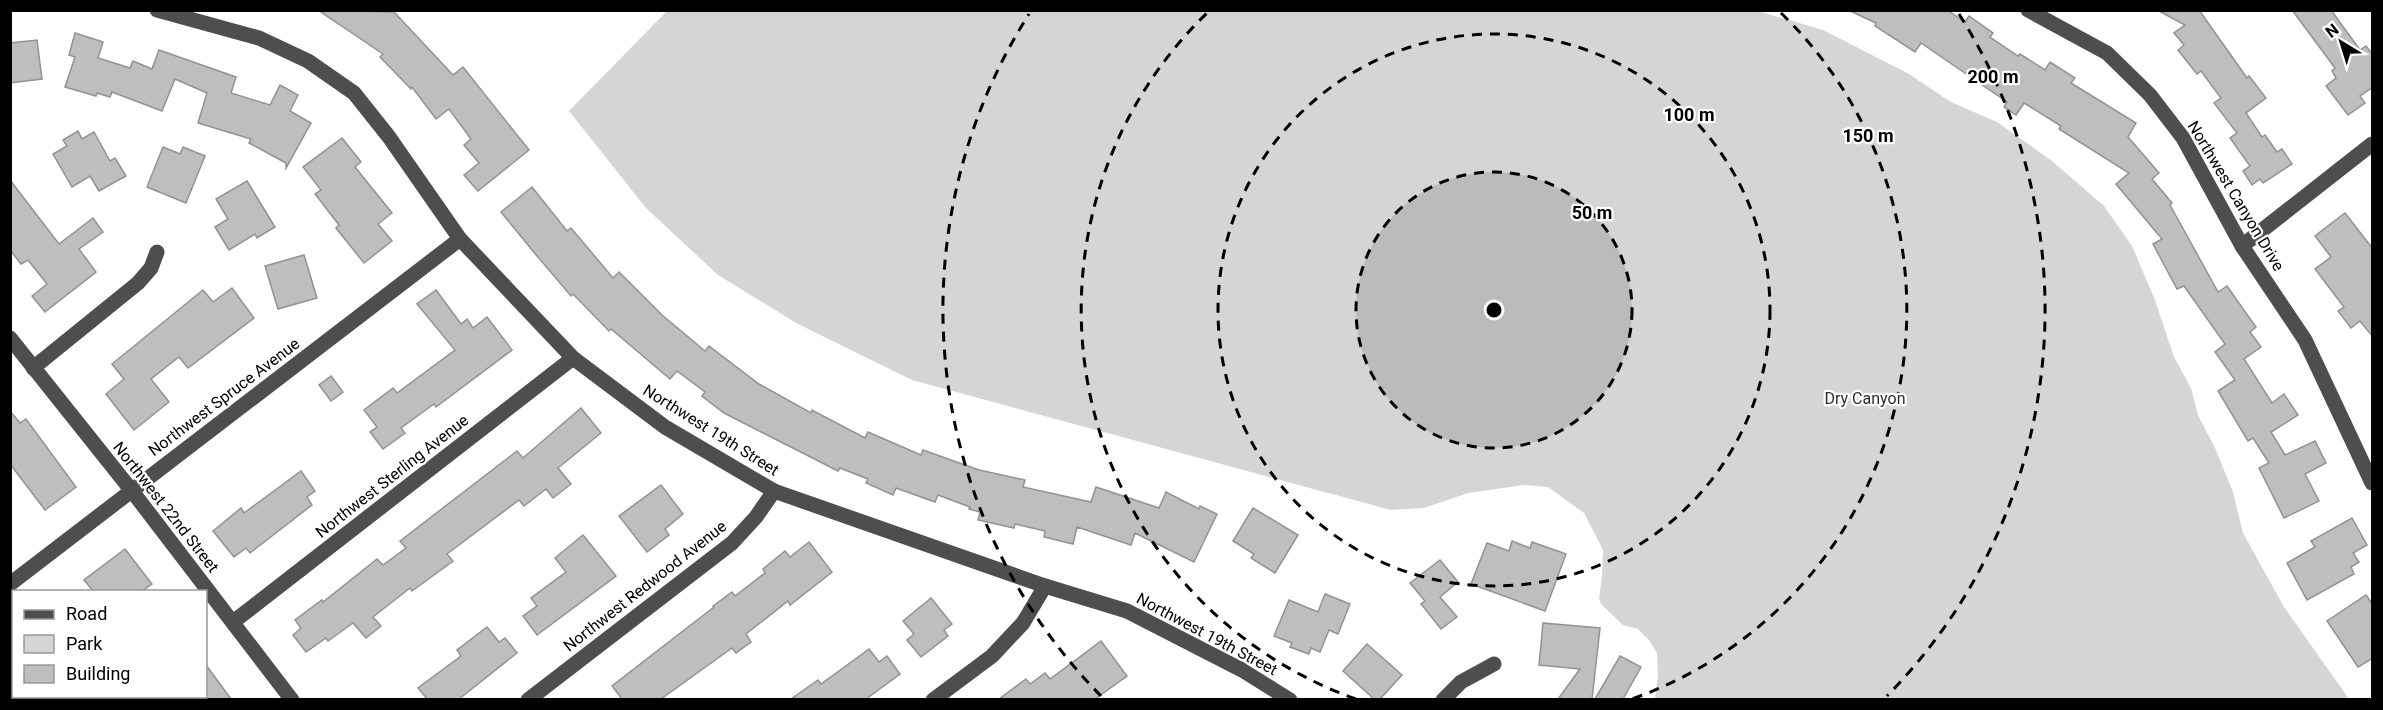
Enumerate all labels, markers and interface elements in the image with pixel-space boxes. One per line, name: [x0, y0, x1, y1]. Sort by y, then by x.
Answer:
north arrow: [2311, 12, 2371, 72]
text: N: [2322, 20, 2342, 42]
text: 200 m: [1967, 66, 2019, 87]
text: 100 m: [1663, 104, 1715, 125]
street label: Northwest Canyon Drive: [2184, 118, 2288, 274]
text: 150 m: [1842, 125, 1894, 146]
text: 50 m: [1572, 202, 1612, 223]
centre of rings: [1484, 300, 1504, 320]
street label: Northwest Spruce Avenue: [145, 334, 303, 460]
street label: Northwest 19th Street: [640, 380, 782, 480]
park label: Dry Canyon: [1825, 389, 1905, 408]
street label: Northwest Sterling Avenue: [312, 410, 472, 542]
street label: Northwest 22nd Street: [109, 438, 223, 576]
street label: Northwest Redwood Avenue: [560, 517, 730, 655]
street label: Northwest 19th Street: [1133, 589, 1281, 679]
legend: [12, 590, 207, 698]
text: Road: [66, 603, 107, 624]
text: Park: [66, 633, 103, 654]
text: Building: [66, 663, 130, 684]

